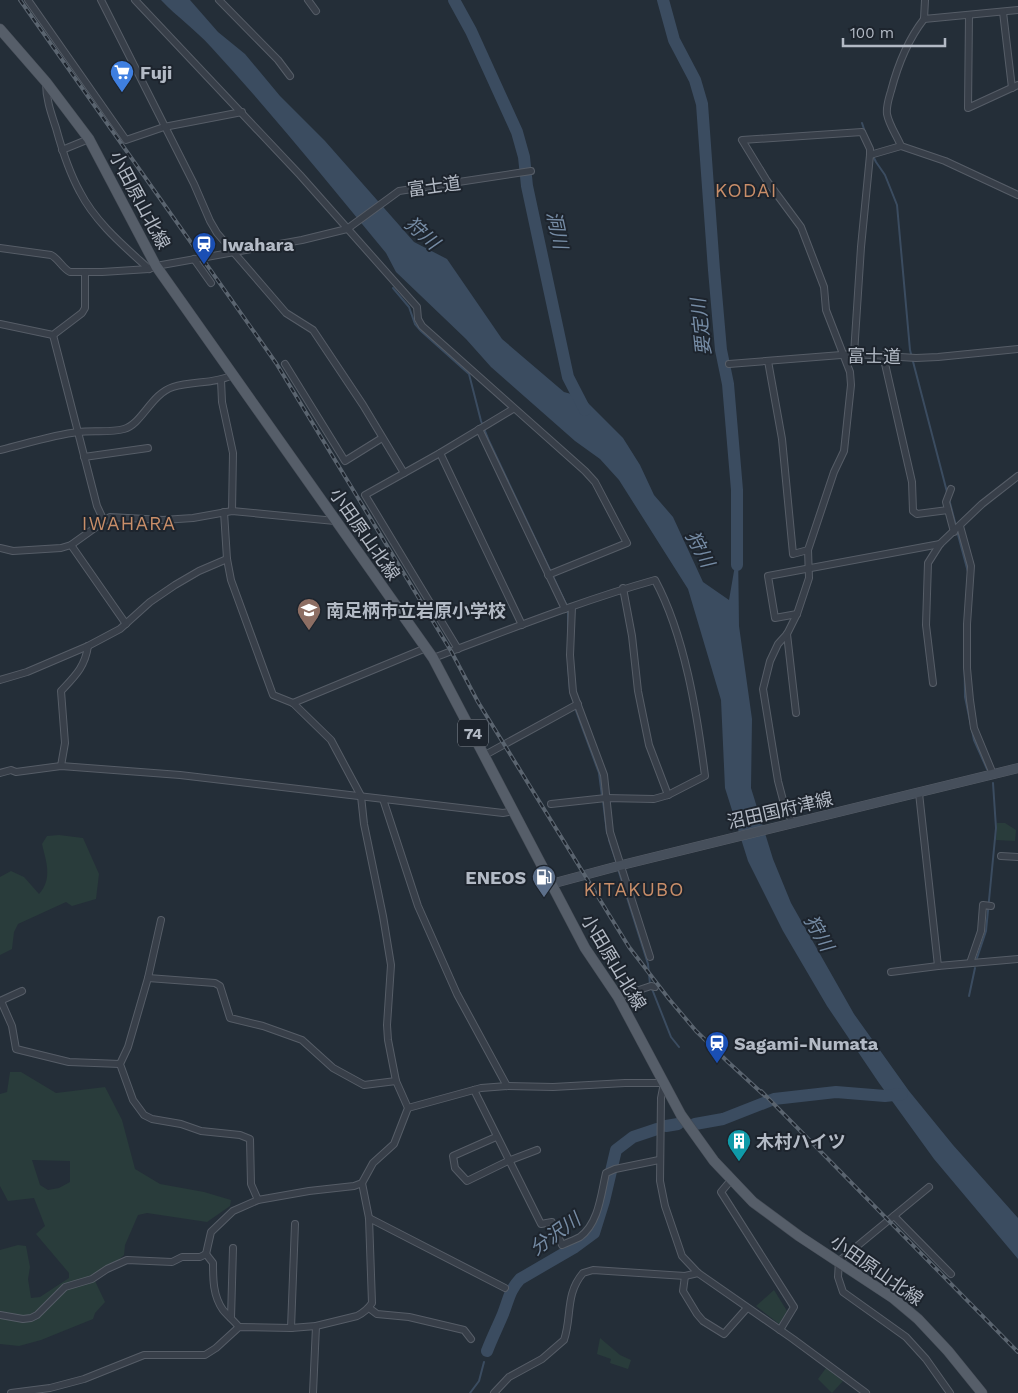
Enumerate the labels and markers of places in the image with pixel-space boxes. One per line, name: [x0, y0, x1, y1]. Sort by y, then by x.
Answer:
supermarket icon: Fuji: [109, 59, 135, 93]
place label: Fuji: [140, 62, 172, 83]
station icon: Iwahara: [191, 231, 217, 265]
place label: Iwahara: [222, 234, 294, 255]
school or university icon: 南足柄市立岩原小学校: [296, 597, 322, 631]
place label: 南足柄市立岩原小学校: [326, 600, 506, 621]
fuel station icon: ENEOS: [531, 864, 557, 898]
place label: ENEOS: [465, 867, 526, 888]
station icon: Sagami-Numata: [704, 1030, 730, 1064]
place label: Sagami-Numata: [734, 1033, 879, 1054]
building icon: 木村ハイツ: [726, 1128, 752, 1162]
place label: 木村ハイツ: [756, 1131, 846, 1152]

